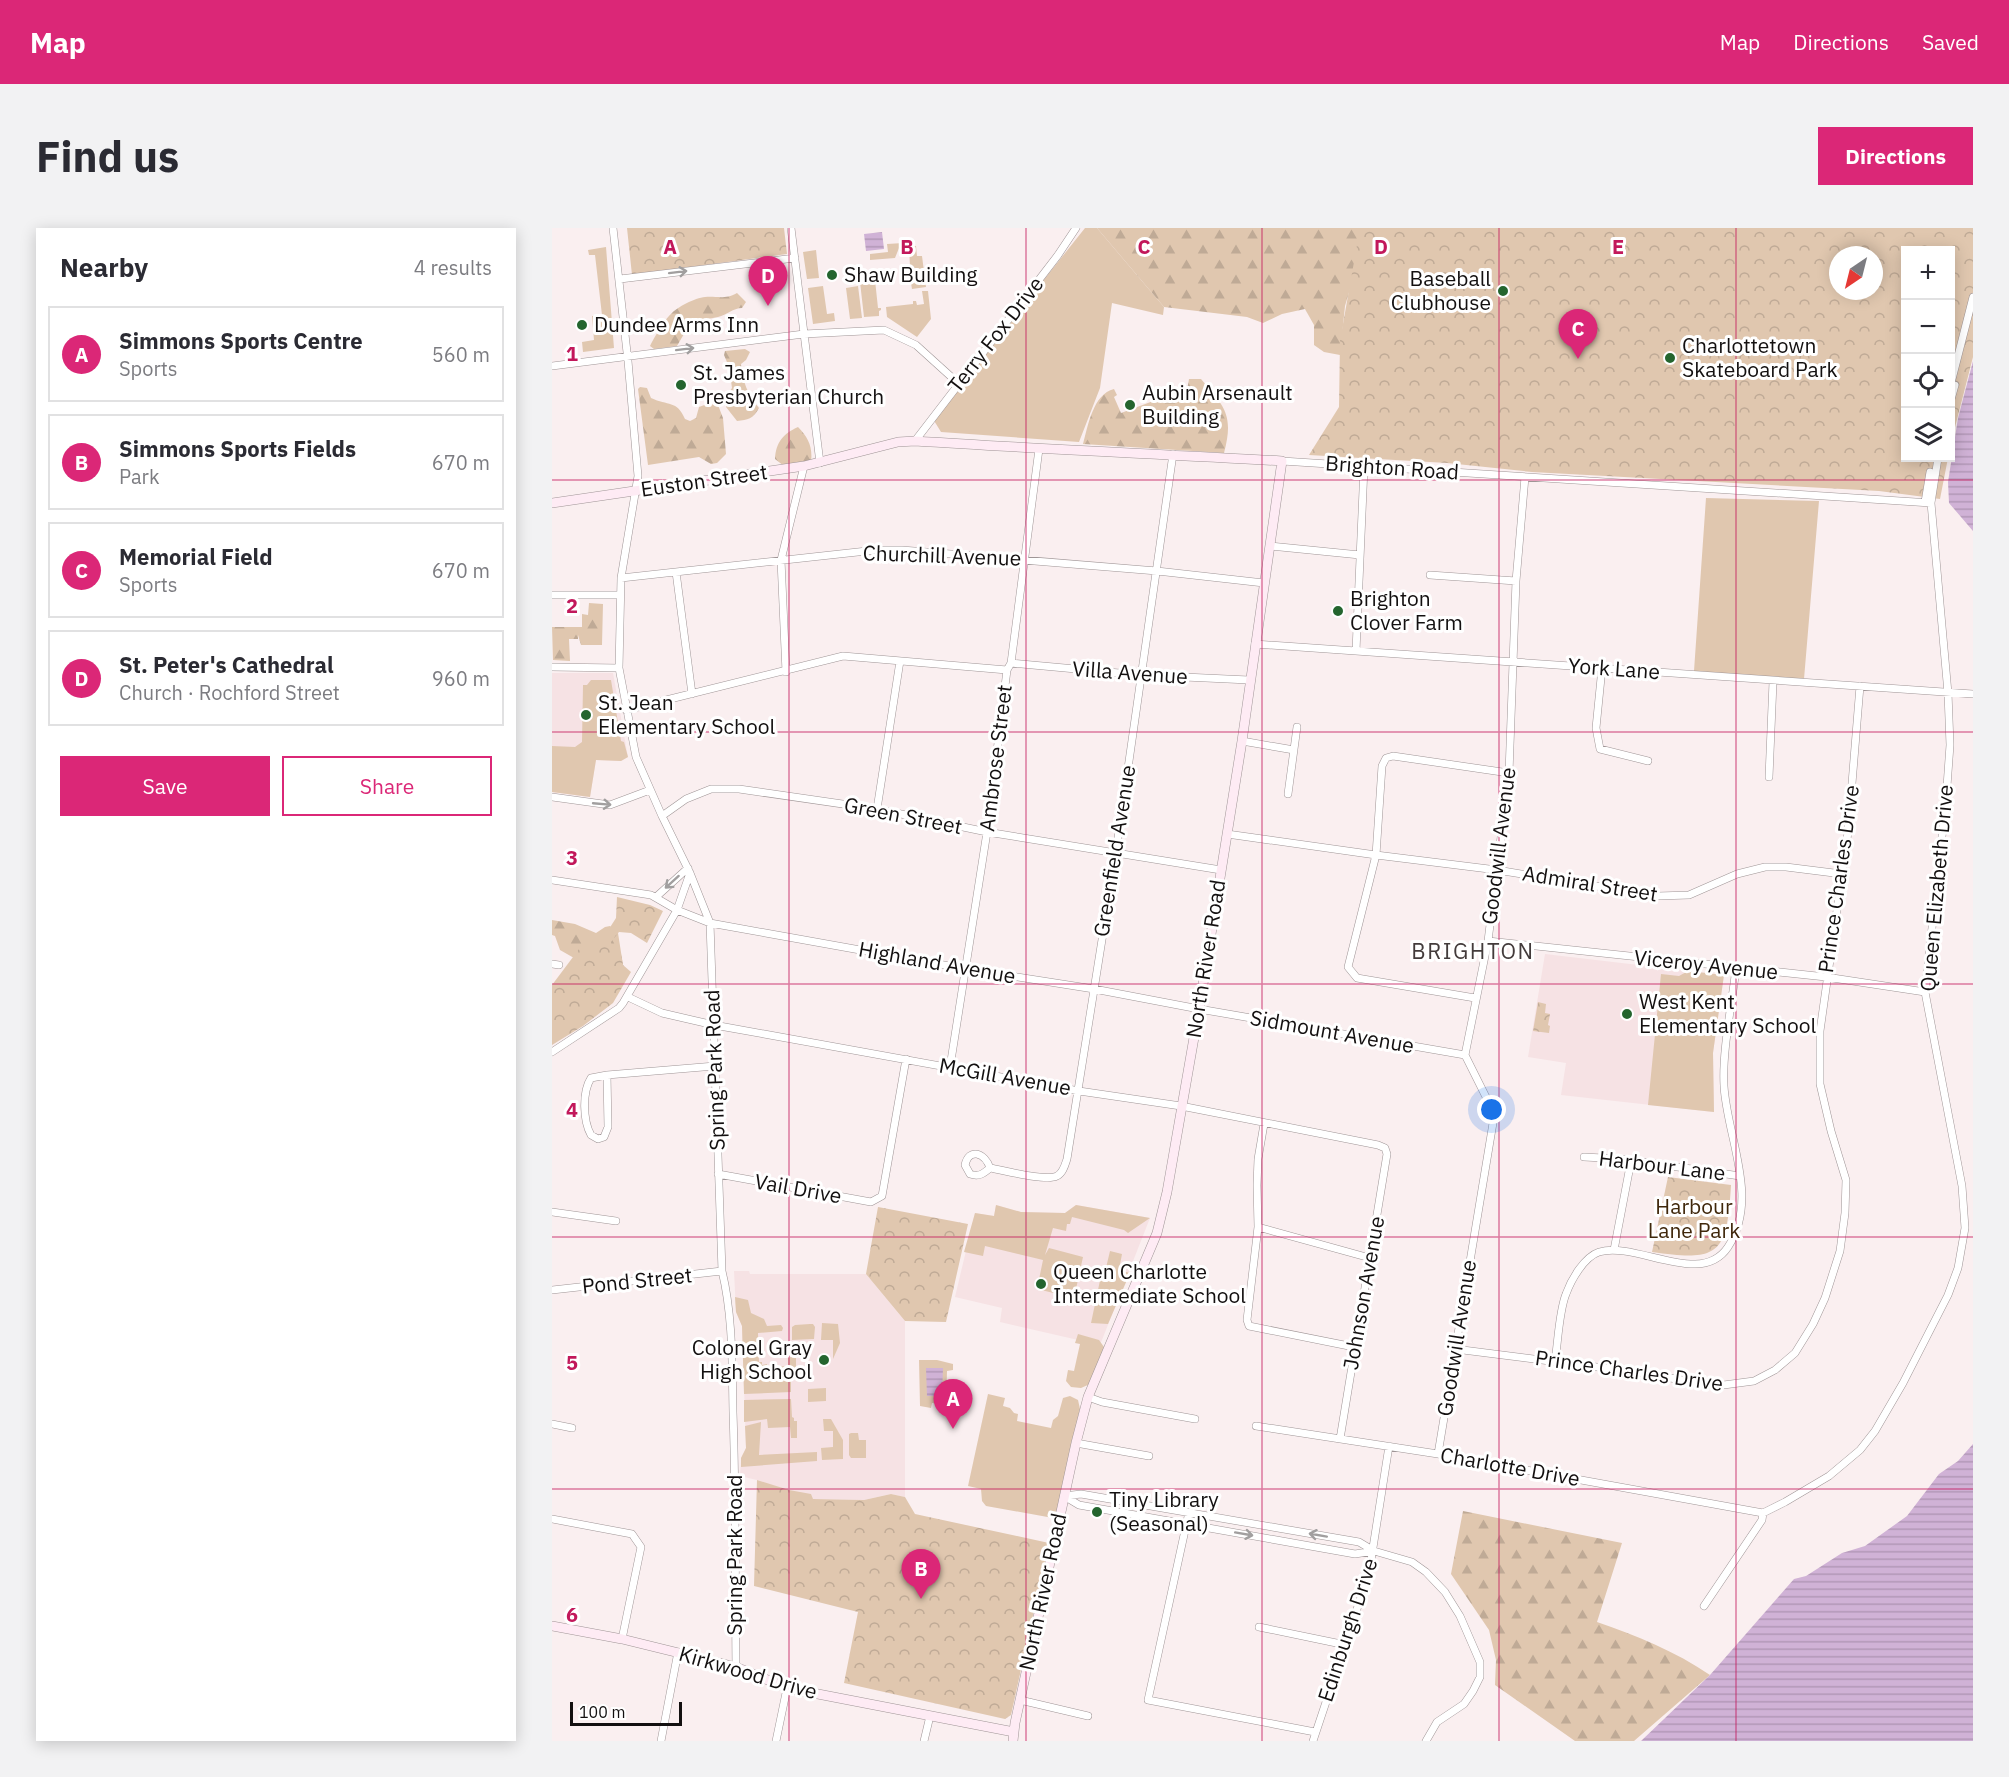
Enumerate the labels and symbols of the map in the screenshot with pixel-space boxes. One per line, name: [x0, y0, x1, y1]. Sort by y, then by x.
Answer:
text: A: [663, 233, 677, 260]
text: B: [900, 233, 914, 260]
text: C: [1137, 233, 1151, 260]
text: D: [1374, 233, 1388, 260]
text: E: [1612, 233, 1624, 260]
north arrow: [1829, 246, 1883, 300]
pin: D: [748, 256, 788, 306]
place label: Shaw Building: [844, 260, 977, 288]
place label: Baseball Clubhouse: [1391, 264, 1491, 316]
one-way arrow: [668, 267, 687, 278]
marker: Shaw Building: [825, 268, 839, 282]
street label: Terry Fox Drive: [941, 270, 1049, 398]
marker: Baseball Clubhouse: [1496, 284, 1510, 298]
place label: Dundee Arms Inn: [594, 310, 759, 338]
pin: C: [1558, 310, 1598, 359]
marker: Dundee Arms Inn: [575, 318, 589, 332]
place label: Charlottetown Skateboard Park: [1682, 331, 1838, 383]
text: 1: [566, 340, 578, 367]
one-way arrow: [675, 343, 695, 354]
marker: Charlottetown Skateboard Park: [1663, 351, 1677, 365]
place label: St. James Presbyterian Church: [693, 358, 884, 410]
marker: St. James Presbyterian Church: [674, 378, 688, 392]
place label: Aubin Arsenault Building: [1142, 378, 1293, 430]
marker: Aubin Arsenault Building: [1123, 398, 1137, 412]
street label: Brighton Road: [1324, 448, 1460, 486]
street label: Euston Street: [639, 457, 769, 503]
street label: Churchill Avenue: [862, 538, 1022, 572]
place label: Brighton Clover Farm: [1350, 584, 1463, 636]
text: 2: [566, 592, 578, 619]
marker: Brighton Clover Farm: [1331, 604, 1345, 618]
street label: York Lane: [1567, 651, 1661, 685]
street label: Villa Avenue: [1071, 654, 1189, 690]
street label: Ambrose Street: [972, 683, 1018, 833]
place label: St. Jean Elementary School: [598, 688, 775, 740]
marker: St. Jean Elementary School: [579, 708, 593, 722]
street label: Greenfield Avenue: [1087, 763, 1141, 939]
street label: Goodwill Avenue: [1474, 766, 1522, 926]
street label: Prince Charles Drive: [1811, 783, 1865, 975]
street label: Queen Elizabeth Drive: [1913, 783, 1959, 993]
street label: Green Street: [842, 790, 965, 840]
one-way arrow: [592, 799, 612, 810]
text: 3: [566, 844, 578, 871]
street label: Admiral Street: [1521, 859, 1660, 908]
one-way arrow: [665, 875, 680, 889]
street label: North River Road: [1179, 878, 1231, 1040]
street label: Highland Avenue: [856, 934, 1018, 990]
district label: BRIGHTON: [1411, 936, 1535, 965]
street label: Viceroy Avenue: [1633, 943, 1780, 985]
place label: West Kent Elementary School: [1639, 987, 1816, 1039]
street label: Spring Park Road: [697, 989, 731, 1151]
street label: Sidmount Avenue: [1248, 1003, 1416, 1059]
marker: West Kent Elementary School: [1620, 1007, 1634, 1021]
street label: McGill Avenue: [937, 1051, 1074, 1101]
your location: [1477, 1095, 1506, 1124]
text: 4: [566, 1096, 578, 1123]
street label: Harbour Lane: [1597, 1143, 1727, 1187]
street label: Vail Drive: [752, 1167, 844, 1209]
park label: Harbour Lane Park: [1648, 1192, 1740, 1244]
street label: Johnson Avenue: [1336, 1214, 1390, 1372]
place label: Queen Charlotte Intermediate School: [1053, 1257, 1246, 1309]
street label: Goodwill Avenue: [1430, 1258, 1482, 1418]
street label: Pond Street: [580, 1260, 693, 1300]
marker: Queen Charlotte Intermediate School: [1034, 1277, 1048, 1291]
place label: Colonel Gray High School: [692, 1333, 813, 1385]
street label: Prince Charles Drive: [1533, 1343, 1725, 1397]
text: 5: [566, 1349, 578, 1376]
marker: Colonel Gray High School: [817, 1353, 831, 1367]
pin: A: [934, 1380, 972, 1429]
street label: Charlotte Drive: [1438, 1440, 1582, 1492]
street label: Spring Park Road: [720, 1474, 748, 1636]
place label: Tiny Library (Seasonal): [1109, 1485, 1219, 1537]
marker: Tiny Library (Seasonal): [1090, 1505, 1104, 1519]
street label: North River Road: [1012, 1511, 1072, 1673]
one-way arrow: [1233, 1529, 1253, 1540]
one-way arrow: [1309, 1529, 1328, 1540]
pin: B: [902, 1550, 940, 1599]
street label: Edinburgh Drive: [1311, 1554, 1383, 1705]
text: 6: [566, 1601, 578, 1628]
street label: Kirkwood Drive: [676, 1639, 821, 1705]
scale bar: [570, 1699, 682, 1726]

